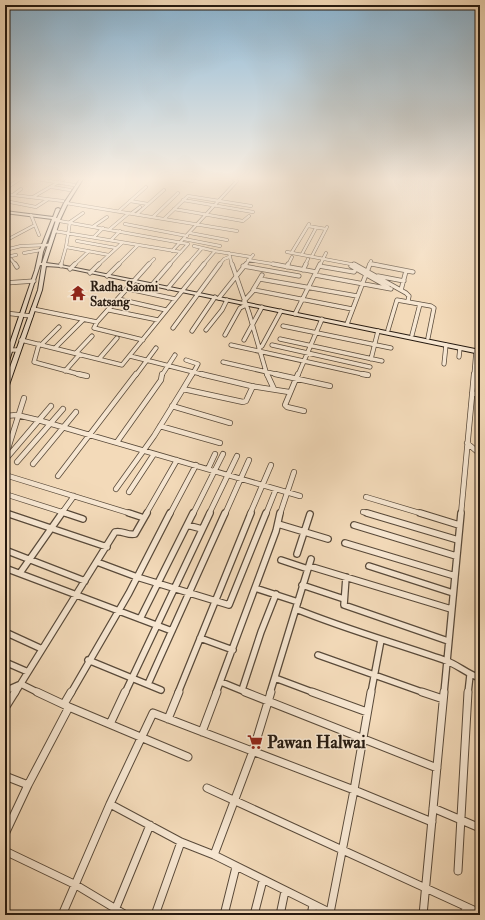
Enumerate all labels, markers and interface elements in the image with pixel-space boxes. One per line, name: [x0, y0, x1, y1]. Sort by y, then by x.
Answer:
place label: Radha Saomi Satsang: [90, 279, 159, 311]
temple icon: Radha Saomi Satsang: [69, 284, 87, 302]
place label: Pawan Halwai: [267, 731, 366, 754]
supermarket icon: Pawan Halwai: [246, 733, 264, 751]

